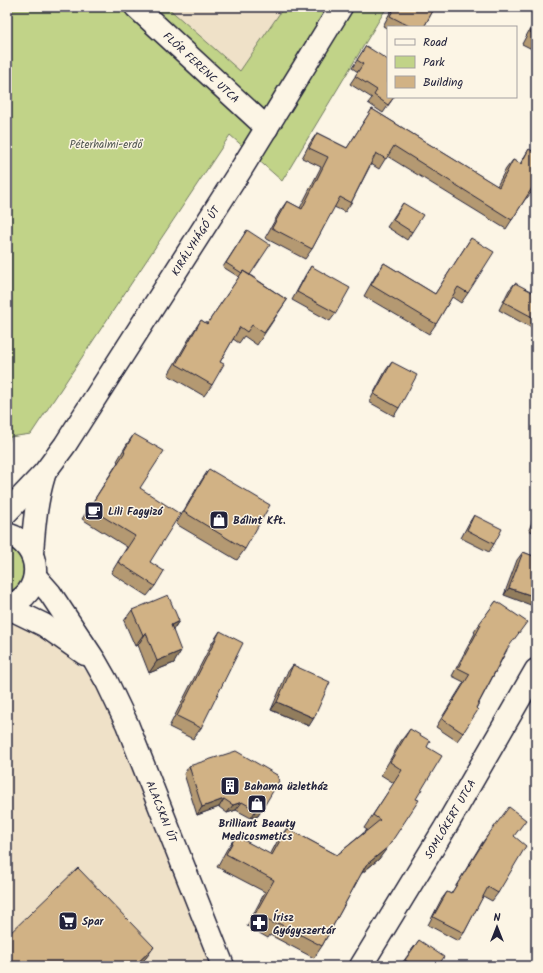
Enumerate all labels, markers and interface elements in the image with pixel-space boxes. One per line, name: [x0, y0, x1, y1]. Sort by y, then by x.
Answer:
legend: [387, 26, 517, 98]
street label: FLÓR FERENC UTCA: [158, 28, 243, 108]
text: Road: [423, 33, 448, 52]
text: Park: [423, 53, 445, 72]
text: Building: [423, 73, 463, 92]
park label: Péterhalmi-erdő: [70, 136, 143, 154]
street label: KIRÁLYHÁGÓ ÚT: [167, 202, 226, 280]
cafe icon: Lili Fagyizó: [83, 500, 105, 522]
place label: Lili Fagyizó: [108, 503, 164, 521]
shop icon: Bálint Kft.: [208, 509, 230, 531]
place label: Bálint Kft.: [233, 512, 286, 530]
building icon: Bahama üzletház: [219, 775, 241, 797]
street label: SOMLÓKERT UTCA: [420, 776, 481, 863]
street label: ALACSKAI ÚT: [140, 778, 182, 847]
place label: Bahama üzletház: [244, 778, 328, 796]
shop icon: Brilliant Beauty Medicosmetics: [246, 793, 268, 815]
place label: Brilliant Beauty Medicosmetics: [218, 815, 296, 846]
north arrow: [477, 907, 517, 947]
place label: Írisz Gyógyszertár: [273, 909, 337, 940]
text: N: [494, 909, 501, 927]
supermarket icon: Spar: [57, 910, 79, 932]
pharmacy icon: Írisz Gyógyszertár: [248, 912, 270, 934]
place label: Spar: [82, 913, 105, 931]

